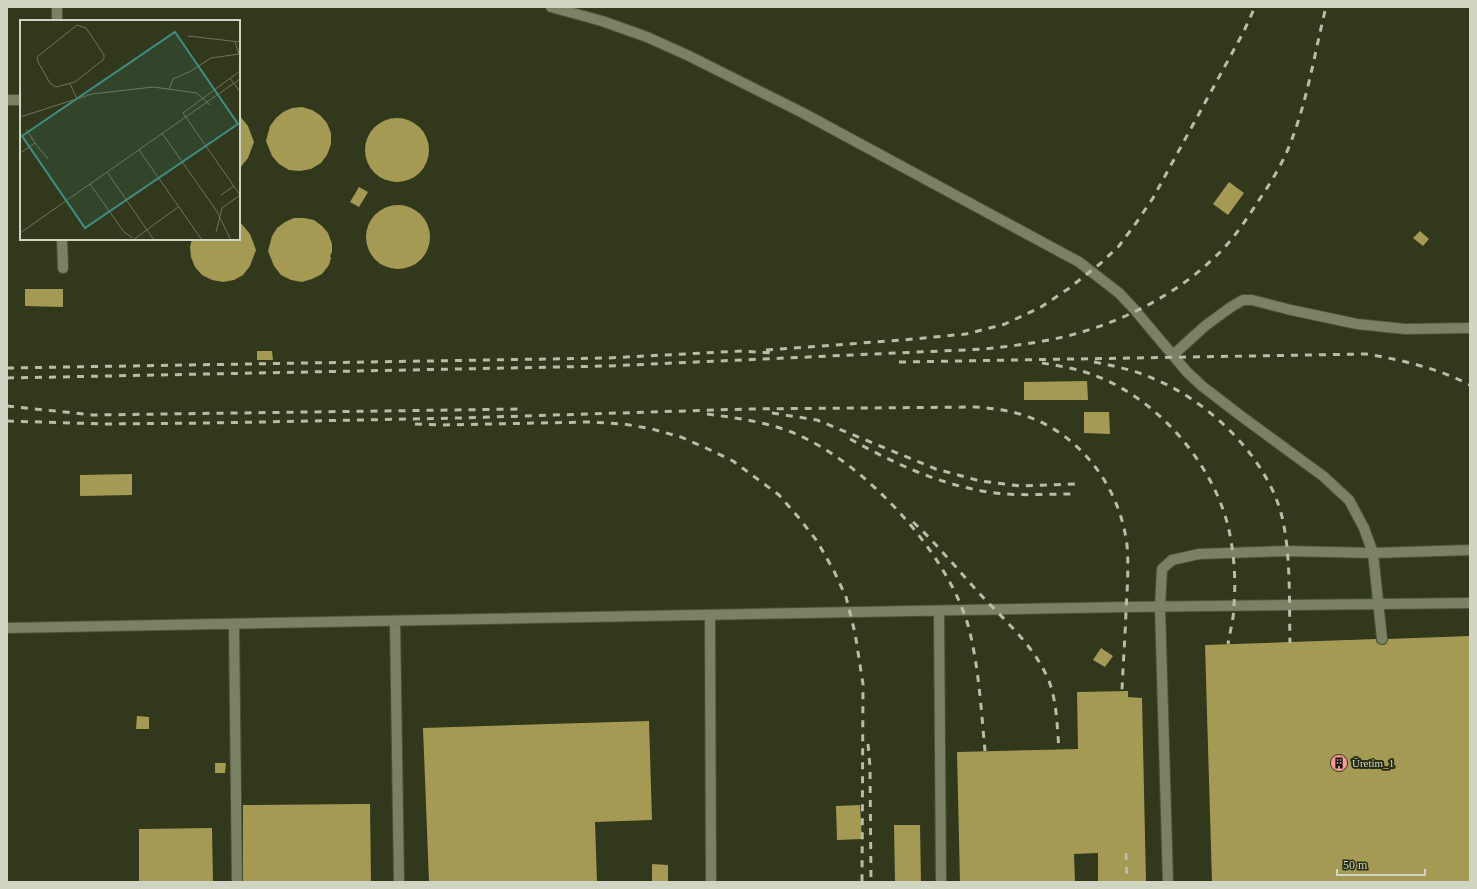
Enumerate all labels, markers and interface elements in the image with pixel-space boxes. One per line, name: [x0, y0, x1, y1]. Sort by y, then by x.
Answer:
inset map: [20, 20, 240, 240]
building icon: Üretim_1: [1329, 753, 1349, 773]
place label: Üretim_1: [1352, 757, 1394, 769]
scale bar: [1337, 851, 1425, 877]
text: 50 m: [1343, 858, 1368, 872]

